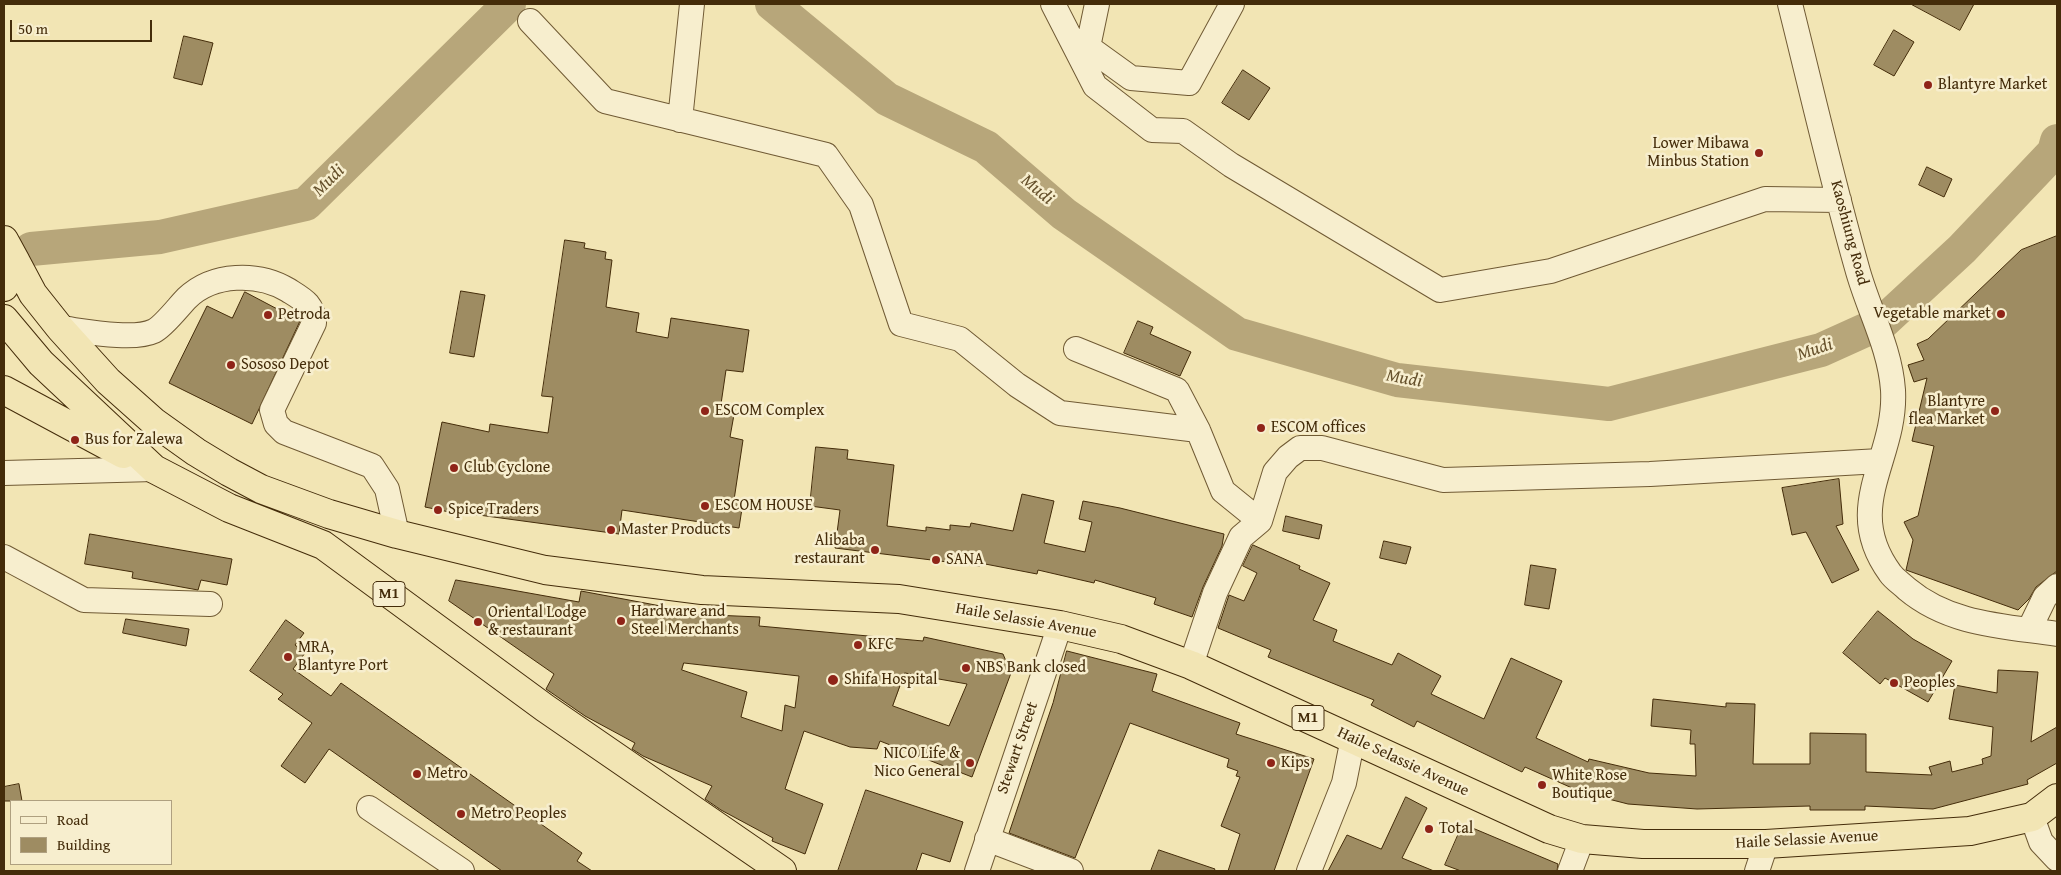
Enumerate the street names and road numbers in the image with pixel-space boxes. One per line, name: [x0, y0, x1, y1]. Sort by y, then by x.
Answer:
street label: Kaoshiung Road: [1826, 179, 1872, 287]
road number: M1: [373, 582, 405, 606]
street label: Haile Selassie Avenue: [954, 599, 1098, 643]
street label: Stewart Street: [993, 700, 1043, 796]
road number: M1: [1292, 706, 1324, 730]
street label: Haile Selassie Avenue: [1334, 723, 1472, 801]
street label: Haile Selassie Avenue: [1735, 827, 1879, 853]

